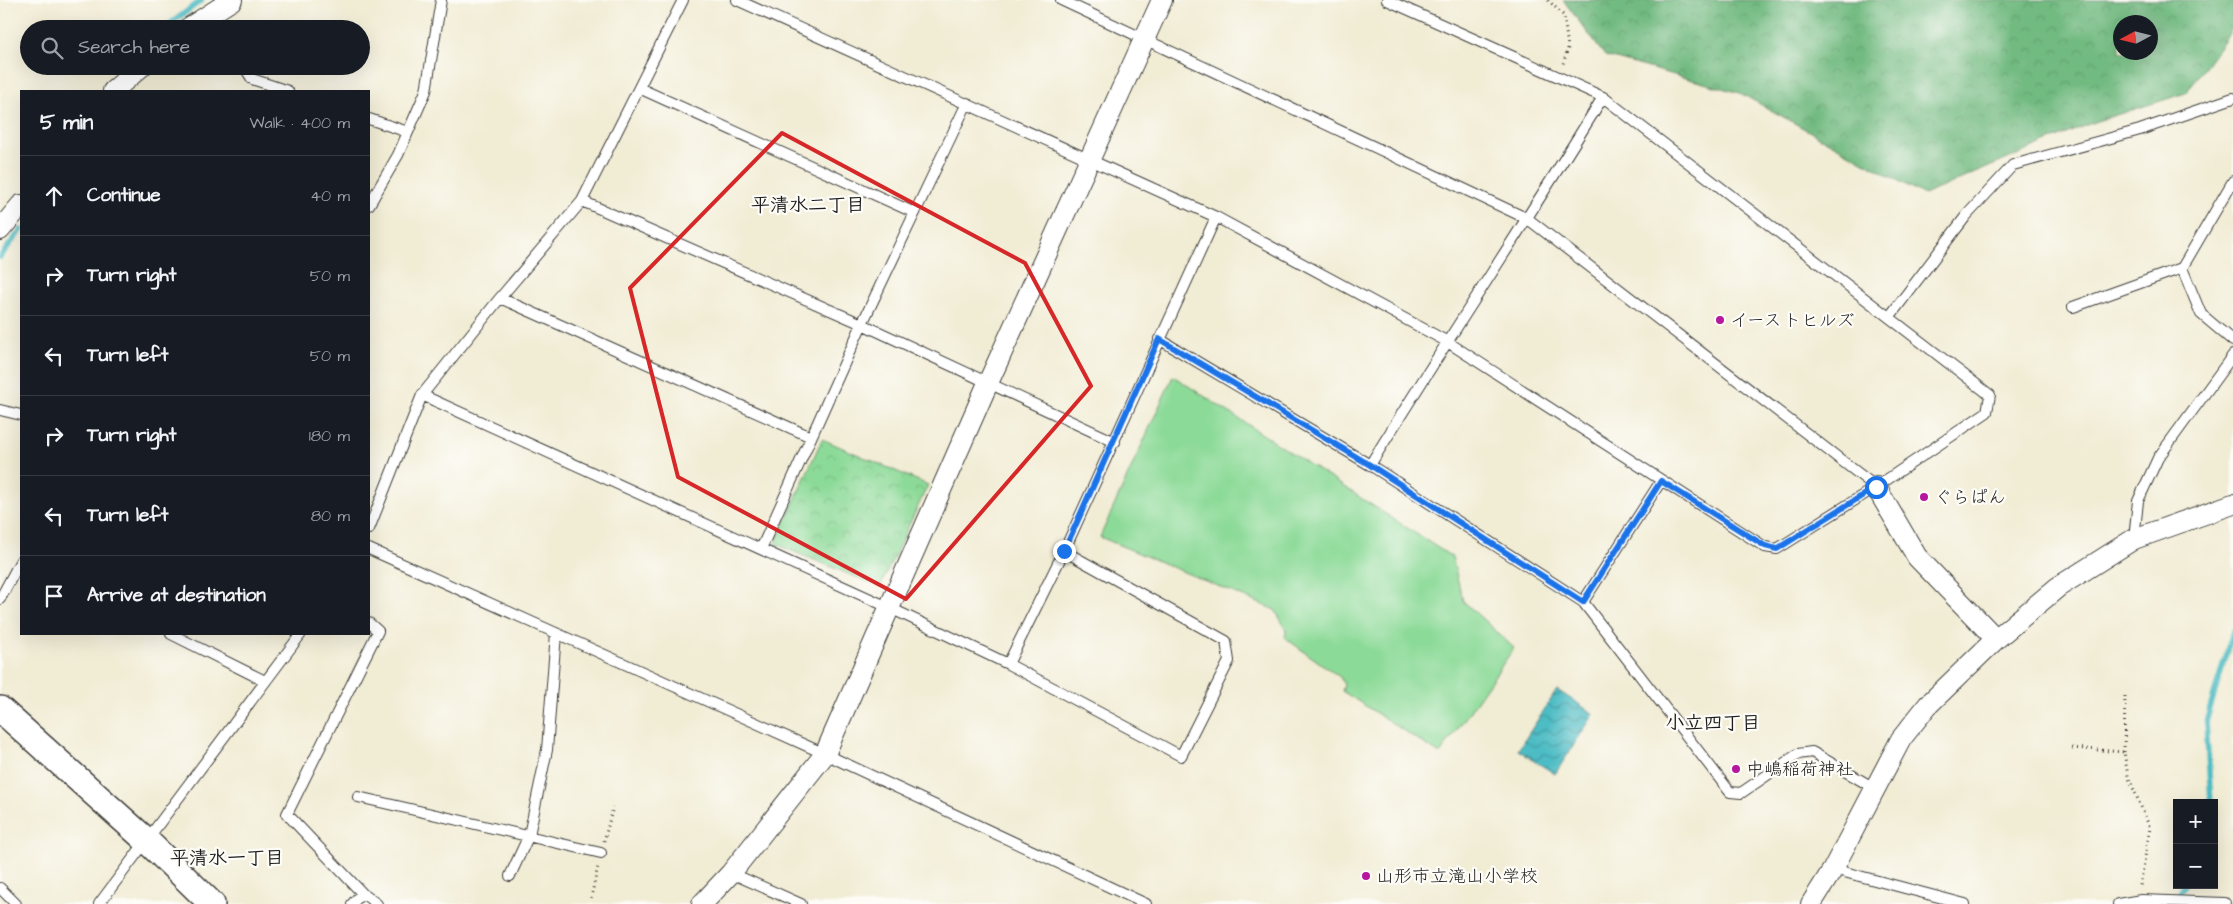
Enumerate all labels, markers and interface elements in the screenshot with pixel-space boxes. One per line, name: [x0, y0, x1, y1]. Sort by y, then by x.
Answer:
north arrow: [2113, 15, 2158, 60]
search box: [20, 20, 370, 75]
icon: search: [38, 34, 66, 62]
text: Search here: [78, 34, 190, 61]
text: 5 min: [40, 108, 93, 137]
text: Walk · 400 m: [249, 112, 350, 134]
icon: ahead: [40, 182, 68, 210]
text: Continue: [87, 182, 161, 209]
text: 40 m: [310, 185, 350, 207]
district label: 平清水二丁目: [751, 192, 865, 219]
icon: right: [40, 262, 68, 290]
text: Turn right: [87, 262, 176, 289]
text: 50 m: [310, 265, 350, 287]
place label: イーストヒルズ: [1730, 308, 1855, 333]
marker: イーストヒルズ: [1714, 314, 1726, 326]
icon: left: [40, 342, 68, 370]
text: Turn left: [87, 342, 168, 369]
text: 50 m: [310, 345, 350, 367]
icon: right: [40, 422, 68, 450]
text: Turn right: [87, 422, 176, 449]
text: 180 m: [309, 425, 350, 447]
route start: [1865, 476, 1888, 499]
place label: ぐらぱん: [1934, 485, 2006, 510]
marker: ぐらぱん: [1918, 491, 1930, 503]
icon: left: [40, 502, 68, 530]
text: Turn left: [87, 502, 168, 529]
text: 80 m: [311, 505, 350, 527]
route end: [1053, 540, 1076, 563]
icon: arrive: [40, 582, 68, 610]
text: Arrive at destination: [87, 582, 266, 609]
district label: 小立四丁目: [1665, 710, 1761, 737]
place label: 中嶋稲荷神社: [1746, 757, 1854, 782]
marker: 中嶋稲荷神社: [1730, 763, 1742, 775]
map controls: [2173, 799, 2218, 889]
button: +: [2173, 799, 2218, 844]
button: −: [2173, 844, 2218, 889]
district label: 平清水一丁目: [170, 845, 284, 872]
place label: 山形市立滝山小学校: [1376, 864, 1538, 889]
marker: 山形市立滝山小学校: [1360, 870, 1372, 882]

